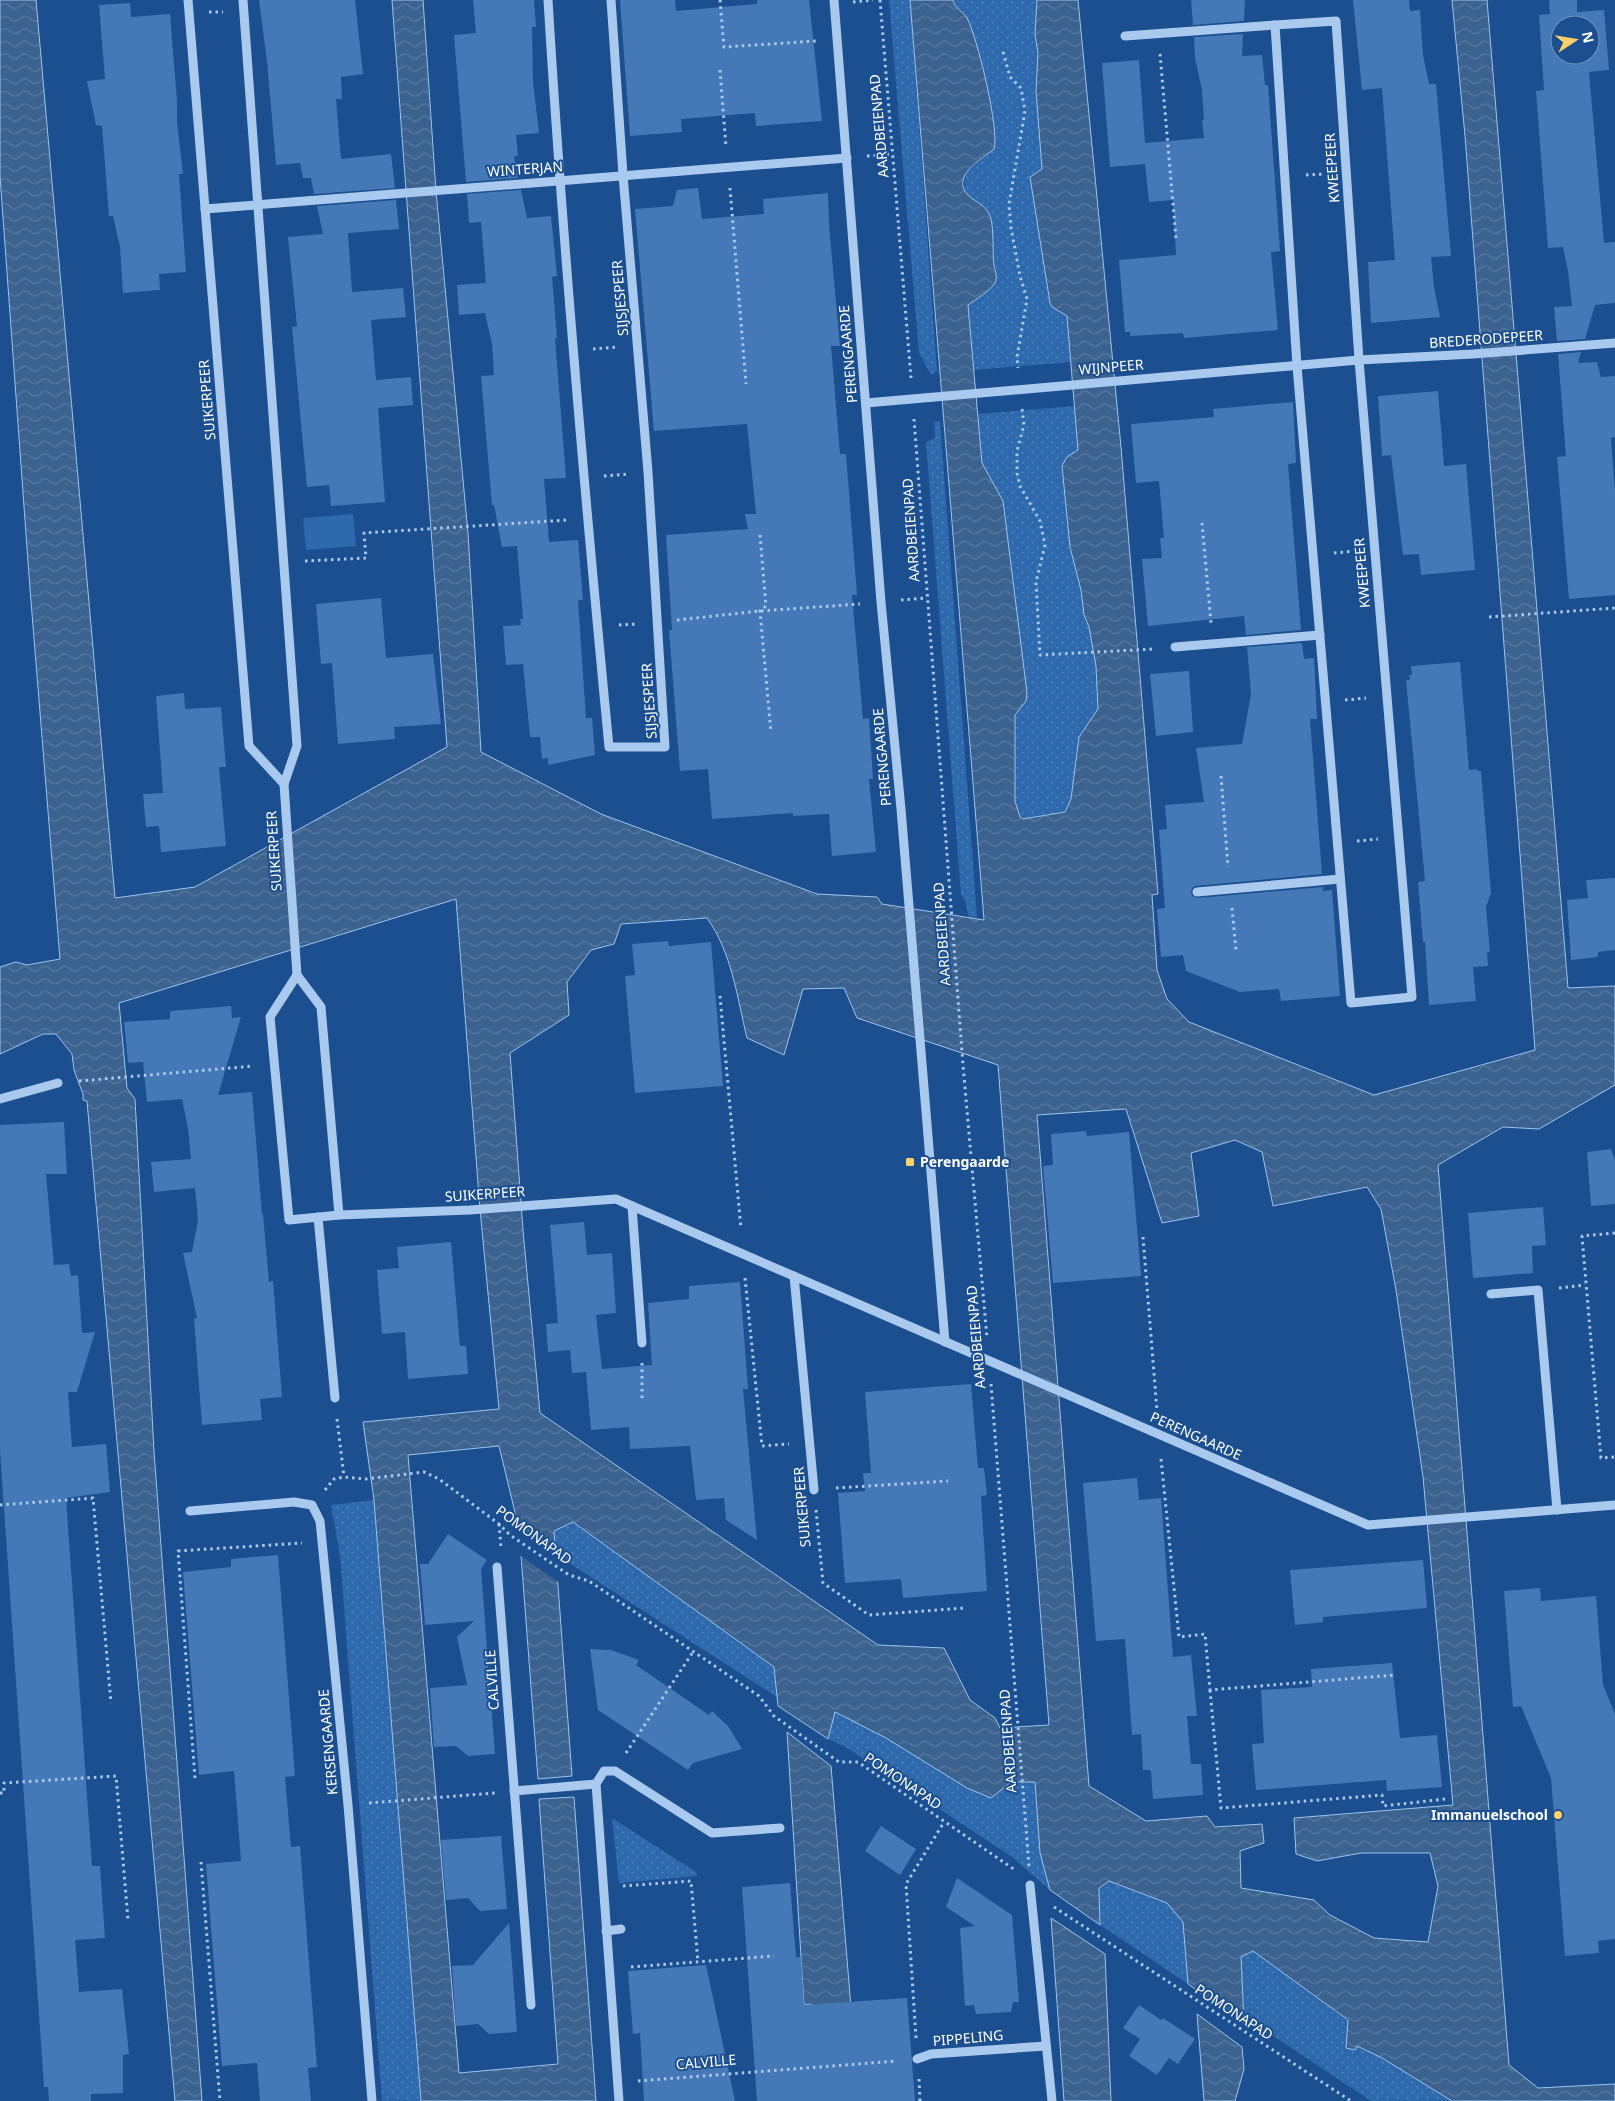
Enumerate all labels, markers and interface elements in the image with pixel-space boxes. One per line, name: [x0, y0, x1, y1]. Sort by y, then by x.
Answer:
north arrow: [1550, 15, 1600, 65]
text: N: [1578, 30, 1599, 45]
street label: AARDBEIENPAD: [865, 74, 892, 179]
street label: KWEEPEER: [1320, 132, 1343, 204]
street label: WINTERJAN: [486, 156, 564, 181]
street label: SIJSJESPEER: [607, 259, 632, 337]
street label: PERENGAARDE: [834, 304, 861, 404]
street label: BREDERODEPEER: [1428, 325, 1544, 352]
street label: WIJNPEER: [1078, 354, 1144, 379]
street label: SUIKERPEER: [194, 359, 219, 441]
street label: AARDBEIENPAD: [897, 478, 924, 582]
street label: KWEEPEER: [1349, 537, 1374, 609]
street label: SIJSJESPEER: [636, 662, 661, 740]
street label: PERENGAARDE: [868, 707, 895, 807]
street label: SUIKERPEER: [261, 810, 286, 892]
street label: AARDBEIENPAD: [928, 882, 955, 986]
place label: Perengaarde: [920, 1152, 1009, 1171]
marker: Perengaarde: [904, 1156, 916, 1168]
street label: SUIKERPEER: [444, 1181, 526, 1206]
street label: AARDBEIENPAD: [962, 1285, 989, 1390]
street label: PERENGAARDE: [1147, 1407, 1245, 1464]
street label: SUIKERPEER: [789, 1466, 814, 1548]
street label: POMONAPAD: [492, 1501, 576, 1569]
street label: CALVILLE: [480, 1649, 503, 1711]
street label: KERSENGAARDE: [313, 1688, 342, 1796]
street label: AARDBEIENPAD: [994, 1689, 1021, 1793]
street label: POMONAPAD: [861, 1748, 946, 1814]
place label: Immanuelschool: [1431, 1805, 1548, 1824]
marker: Immanuelschool: [1552, 1809, 1564, 1821]
street label: POMONAPAD: [1192, 1979, 1277, 2044]
street label: PIPPELING: [932, 2025, 1004, 2050]
street label: CALVILLE: [675, 2049, 737, 2074]

